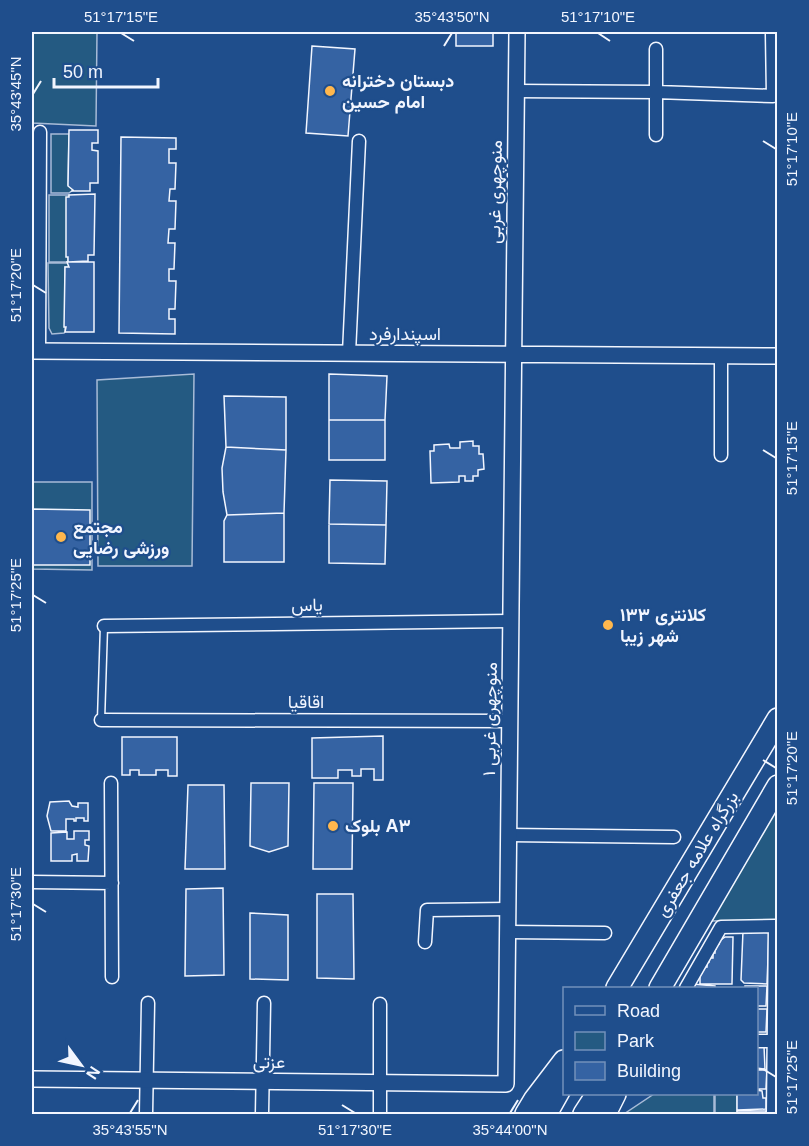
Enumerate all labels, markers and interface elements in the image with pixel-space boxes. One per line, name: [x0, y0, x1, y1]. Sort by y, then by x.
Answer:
text: 51°17'15"E: [84, 8, 158, 25]
text: 35°43'50"N: [414, 8, 490, 25]
text: 51°17'10"E: [561, 8, 635, 25]
scale bar: [54, 51, 158, 89]
text: 35°43'45"N: [7, 56, 24, 132]
text: 50 m: [63, 62, 103, 82]
place label: دبستان دخترانه امام حسین: [342, 71, 454, 114]
marker: دبستان دخترانه امام حسین: [323, 84, 337, 98]
text: 51°17'10"E: [783, 112, 800, 186]
street label: منوچهری غربی: [484, 140, 508, 244]
text: 51°17'20"E: [7, 248, 24, 322]
street label: اسپندارفرد: [369, 324, 441, 346]
text: 51°17'15"E: [783, 421, 800, 495]
place label: مجتمع ورزشی رضایی: [73, 517, 169, 559]
marker: مجتمع ورزشی رضایی: [54, 530, 68, 544]
text: 51°17'25"E: [7, 558, 24, 632]
street label: یاس: [291, 595, 323, 616]
place label: کلانتری ۱۳۳ شهر زیبا: [620, 605, 706, 647]
marker: کلانتری ۱۳۳ شهر زیبا: [601, 618, 615, 632]
street label: منوچهری غربی ۱: [479, 662, 503, 776]
street label: اقاقیا: [288, 692, 324, 712]
text: 51°17'20"E: [783, 731, 800, 805]
street label: بزرگراه علامه جعفری: [652, 788, 743, 921]
place label: بلوک A۳: [345, 816, 411, 837]
marker: بلوک A۳: [326, 819, 340, 833]
text: 51°17'30"E: [7, 867, 24, 941]
legend: [563, 987, 758, 1095]
text: Road: [617, 1001, 660, 1021]
text: Park: [617, 1031, 655, 1051]
north arrow: [51, 1035, 111, 1095]
text: 51°17'25"E: [783, 1040, 800, 1114]
street label: عزتی: [253, 1052, 285, 1073]
text: Building: [617, 1061, 681, 1081]
text: N: [83, 1063, 103, 1082]
text: 35°43'55"N: [92, 1121, 168, 1138]
text: 51°17'30"E: [318, 1121, 392, 1138]
text: 35°44'00"N: [472, 1121, 548, 1138]

